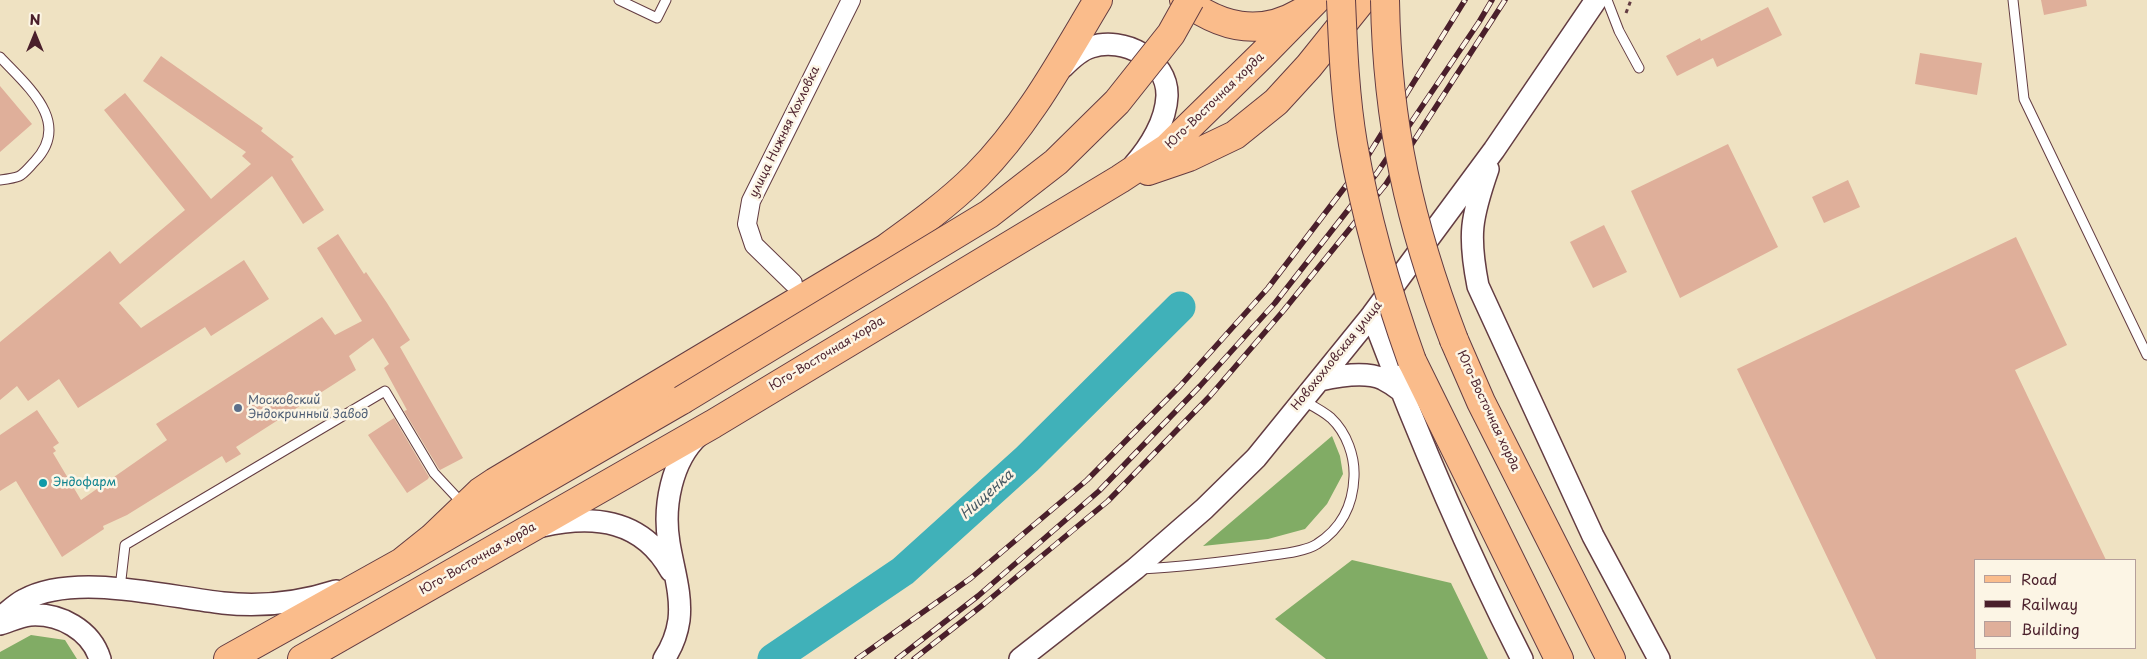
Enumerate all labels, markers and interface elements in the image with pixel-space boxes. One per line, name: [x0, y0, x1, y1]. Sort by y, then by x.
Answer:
text: N: [29, 9, 41, 30]
north arrow: [10, 10, 60, 60]
street label: Юго-Восточная хорда: [1163, 50, 1267, 152]
street label: улица Нижняя Хохловка: [747, 64, 823, 200]
street label: Новохохловская улица: [1289, 299, 1385, 413]
street label: Юго-Восточная хорда: [767, 314, 887, 394]
street label: Юго-Восточная хорда: [1454, 348, 1522, 474]
place label: Московский Эндокринный Завод: [248, 394, 368, 422]
marker: Московский Эндокринный Завод: [232, 402, 244, 414]
water label: Нищенка: [957, 467, 1017, 523]
place label: Эндофарм: [53, 476, 116, 490]
marker: Эндофарм: [37, 477, 49, 489]
street label: Юго-Восточная хорда: [417, 520, 539, 598]
legend: [1974, 559, 2137, 649]
text: Road: [2021, 567, 2057, 590]
text: Railway: [2021, 592, 2078, 615]
text: Building: [2021, 617, 2080, 640]

